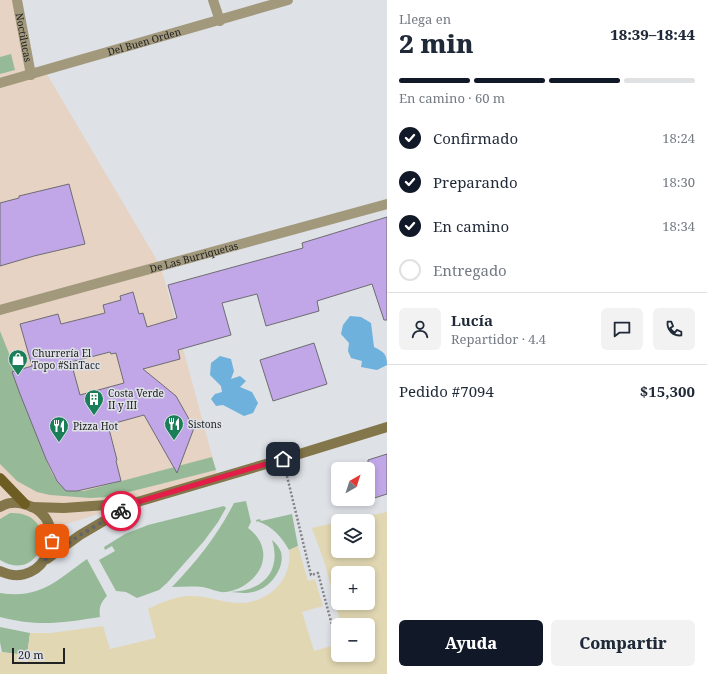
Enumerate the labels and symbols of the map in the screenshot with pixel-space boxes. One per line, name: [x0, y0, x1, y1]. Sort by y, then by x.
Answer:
street label: Noctilucas: [13, 12, 35, 64]
street label: Del Buen Orden: [106, 24, 183, 59]
street label: De Las Burriquetas: [148, 238, 240, 276]
place label: Churrería El Topo #SinTacc: [32, 346, 100, 372]
shop icon: Churrería El Topo #SinTacc: [7, 348, 29, 376]
place label: Costa Verde II y III: [108, 386, 164, 412]
building icon: Costa Verde II y III: [83, 388, 105, 416]
restaurant icon: Sistons: [163, 413, 185, 441]
restaurant icon: Pizza Hot: [48, 415, 70, 443]
place label: Sistons: [188, 417, 222, 431]
place label: Pizza Hot: [73, 419, 118, 433]
pin: [266, 442, 300, 476]
north arrow: [331, 462, 375, 506]
courier: [101, 491, 141, 531]
pin: [35, 524, 69, 558]
scale bar: [12, 646, 65, 665]

